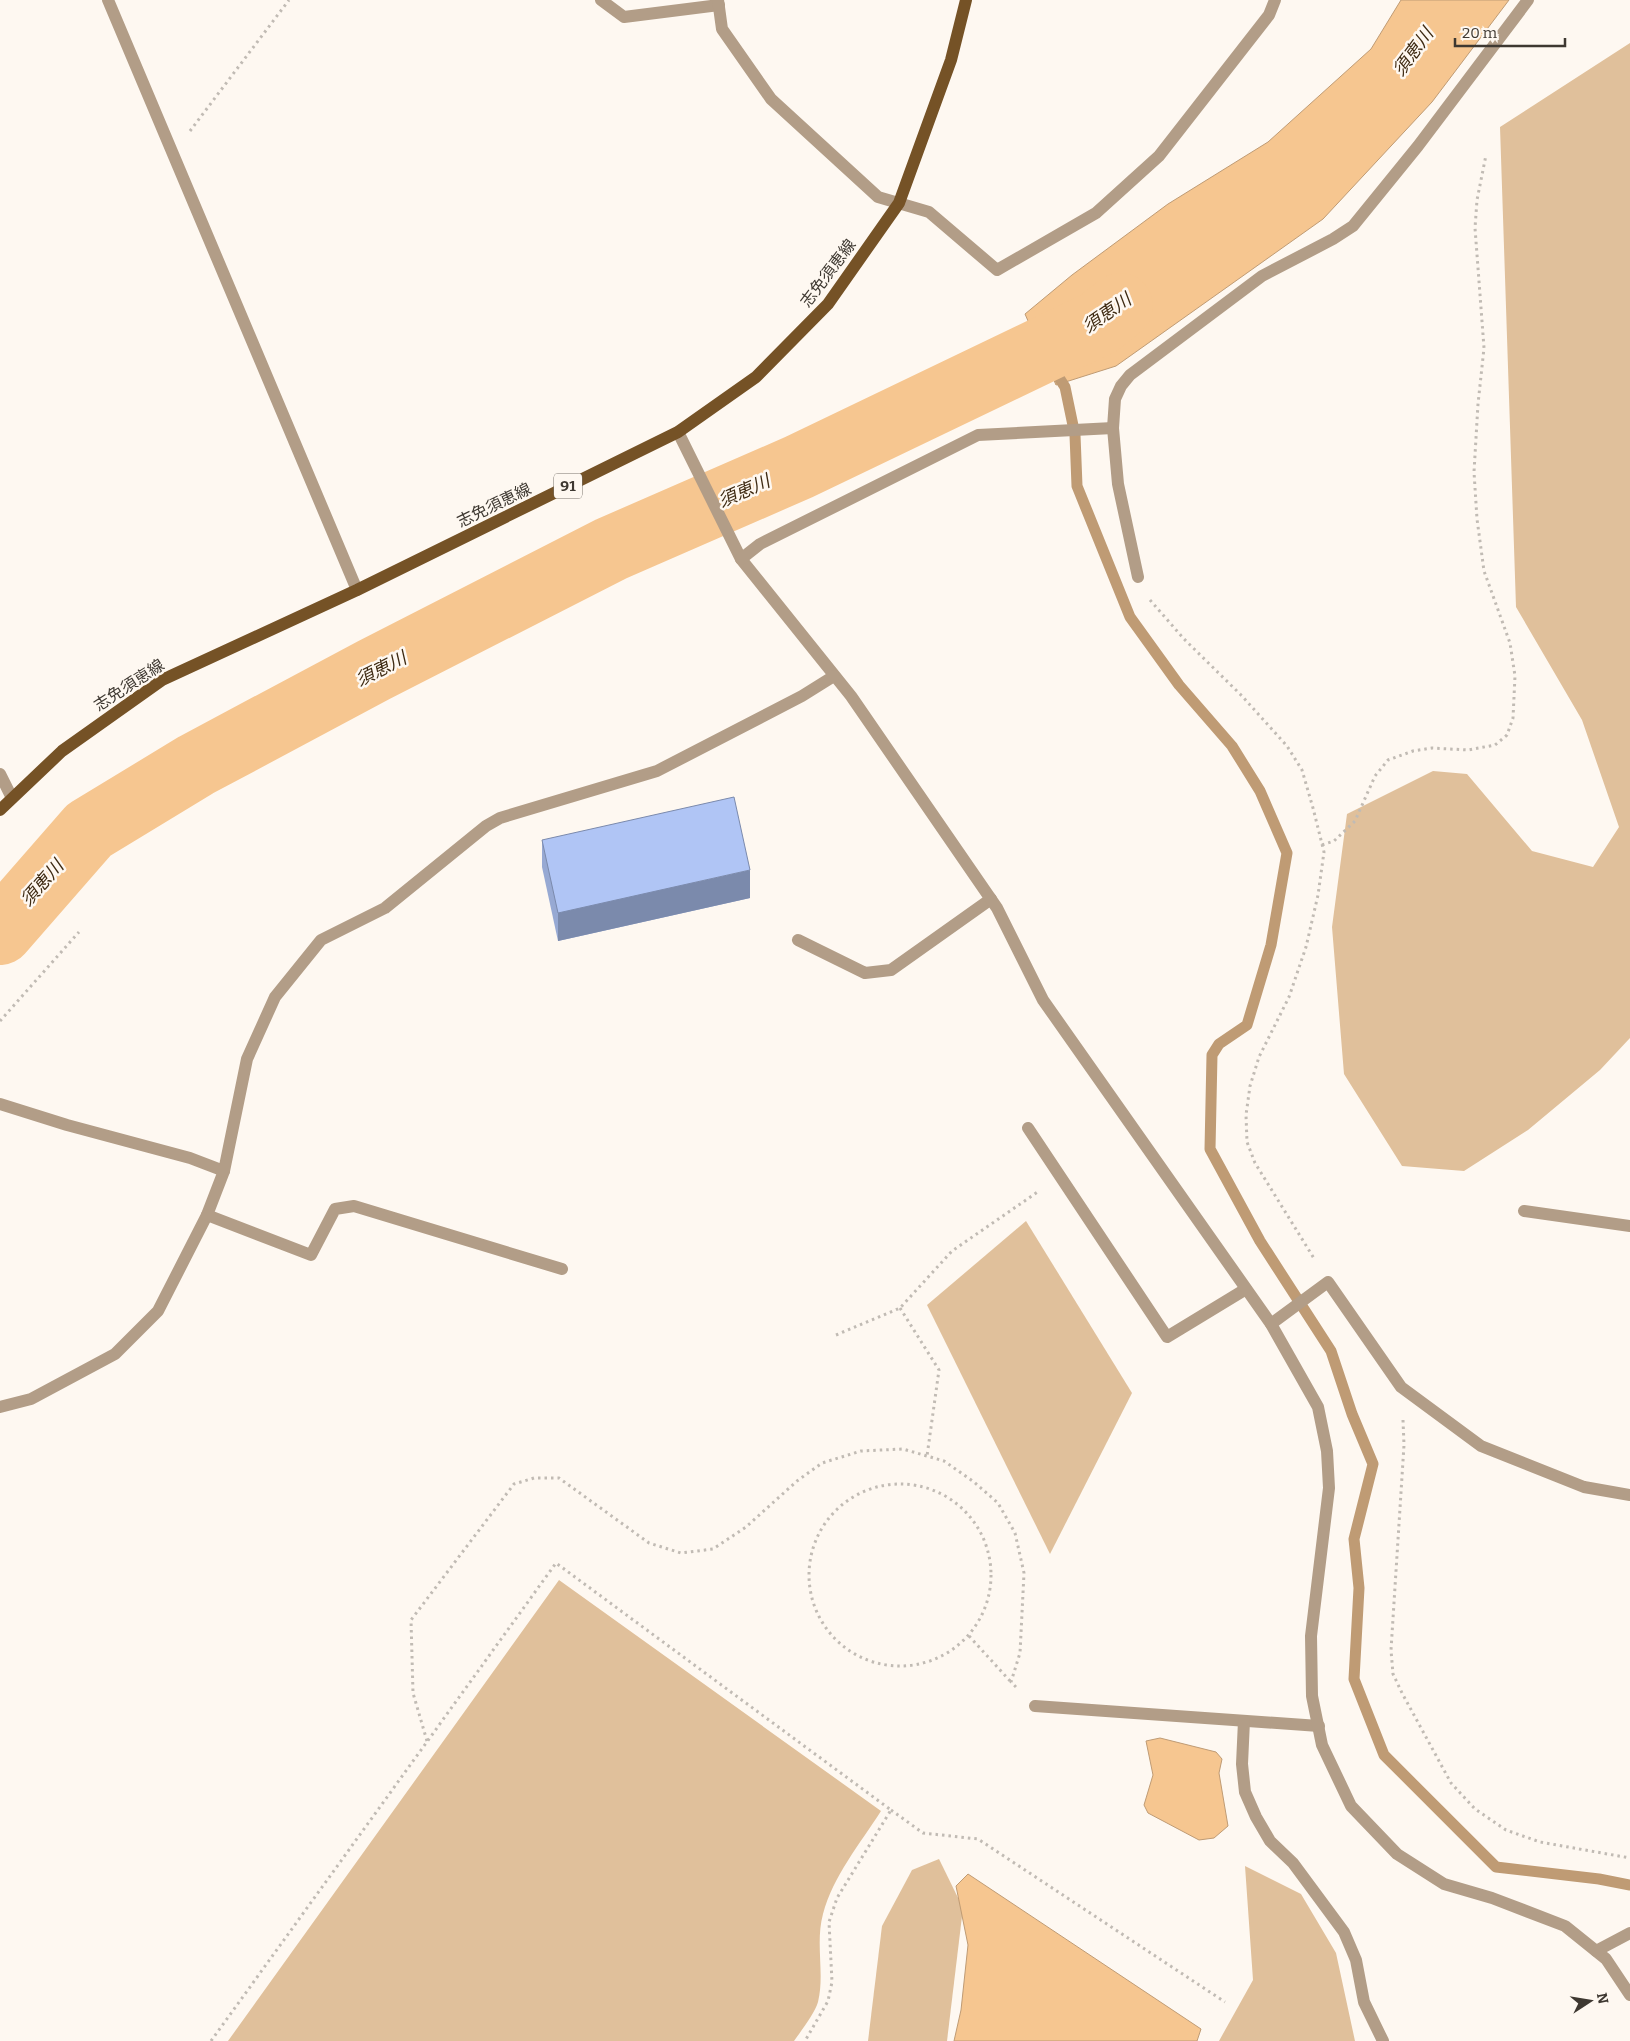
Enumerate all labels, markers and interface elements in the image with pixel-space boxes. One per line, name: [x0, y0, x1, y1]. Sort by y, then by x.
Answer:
scale bar: [1455, 15, 1565, 47]
water label: 須恵川: [1388, 22, 1439, 80]
text: 20 m: [1462, 24, 1498, 42]
street label: 志免須恵線: [796, 235, 860, 311]
water label: 須恵川: [1079, 287, 1137, 337]
water label: 須恵川: [715, 469, 775, 512]
road number: 91: [554, 474, 582, 498]
street label: 志免須恵線: [454, 479, 534, 531]
water label: 須恵川: [352, 646, 412, 691]
street label: 志免須恵線: [90, 655, 168, 715]
water label: 須恵川: [16, 854, 69, 911]
north arrow: [1565, 1976, 1615, 2026]
text: N: [1593, 1991, 1612, 2006]

